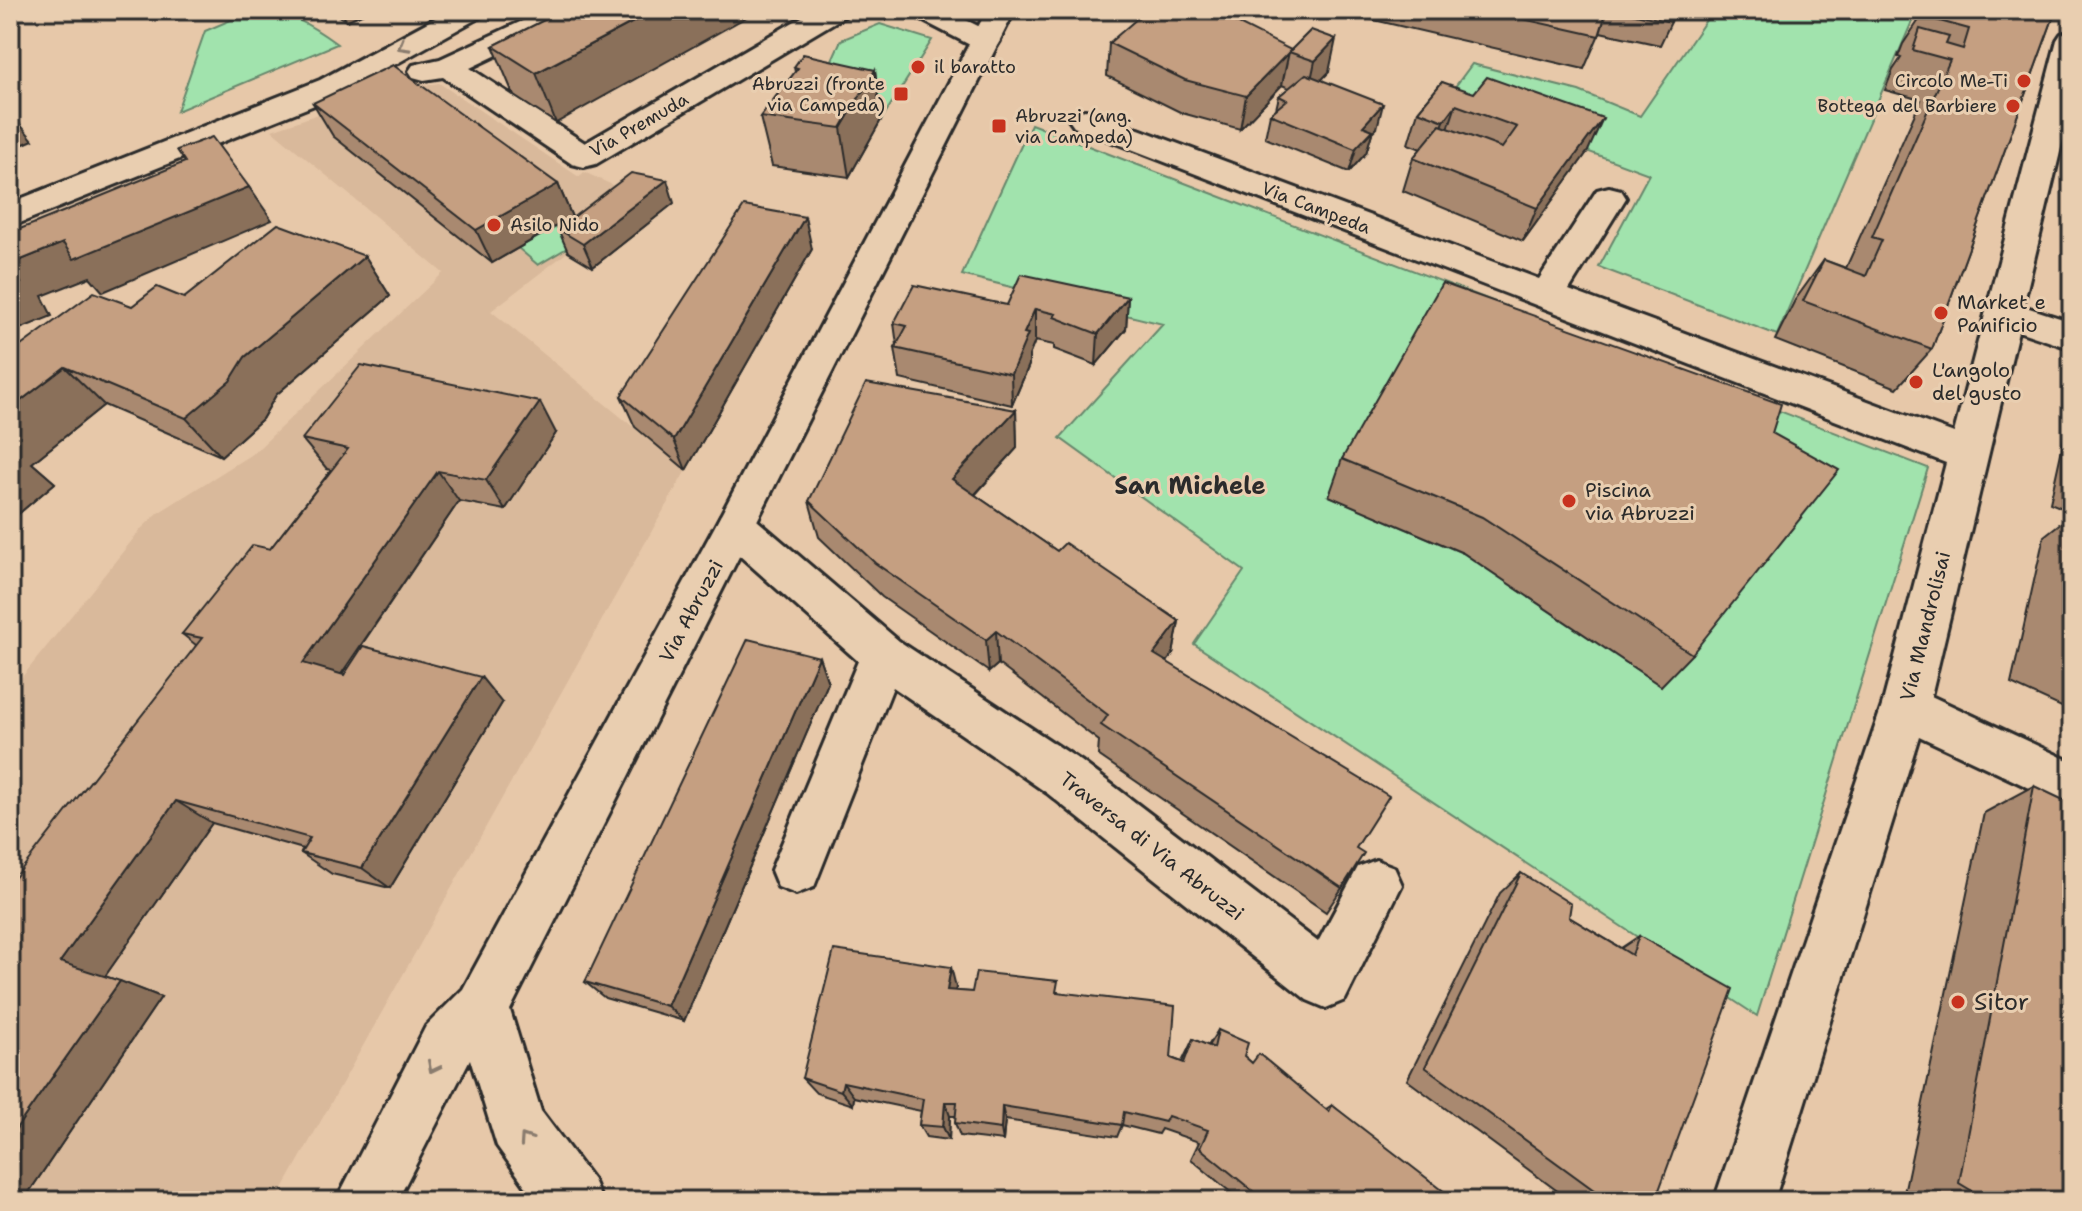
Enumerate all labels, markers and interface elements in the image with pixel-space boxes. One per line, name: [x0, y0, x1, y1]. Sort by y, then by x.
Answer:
one-way arrow: [397, 36, 412, 52]
place label: il baratto: [934, 55, 1016, 79]
marker: il baratto: [909, 58, 927, 76]
place label: Circolo Me-Ti: [1895, 69, 2008, 93]
place label: Abruzzi (fronte via Campeda): [752, 72, 885, 117]
marker: Circolo Me-Ti: [2015, 72, 2033, 90]
marker: Abruzzi (fronte via Campeda): [892, 85, 910, 103]
street label: Via Premuda: [585, 87, 693, 163]
place label: Bottega del Barbiere: [1818, 94, 1997, 118]
marker: Bottega del Barbiere: [2004, 97, 2022, 115]
place label: Abruzzi (ang. via Campeda): [1015, 104, 1133, 149]
marker: Abruzzi (ang. via Campeda): [990, 117, 1008, 135]
street label: Via Campeda: [1258, 176, 1374, 240]
place label: Asilo Nido: [510, 213, 599, 237]
marker: Asilo Nido: [485, 216, 503, 234]
place label: Market e Panificio: [1957, 289, 2046, 338]
marker: Market e Panificio: [1932, 304, 1950, 322]
place label: L'angolo del gusto: [1932, 357, 2022, 406]
marker: L'angolo del gusto: [1907, 373, 1925, 391]
district label: San Michele: [1114, 470, 1266, 502]
place label: Piscina via Abruzzi: [1585, 477, 1695, 526]
marker: Piscina via Abruzzi: [1560, 492, 1578, 510]
street label: Via Mandrolisai: [1894, 548, 1956, 704]
street label: Via Abruzzi: [653, 555, 729, 667]
street label: Traversa di Via Abruzzi: [1055, 766, 1249, 926]
place label: Sitor: [1974, 986, 2029, 1018]
marker: Sitor: [1949, 993, 1967, 1011]
one-way arrow: [428, 1059, 443, 1074]
one-way arrow: [520, 1133, 535, 1147]

